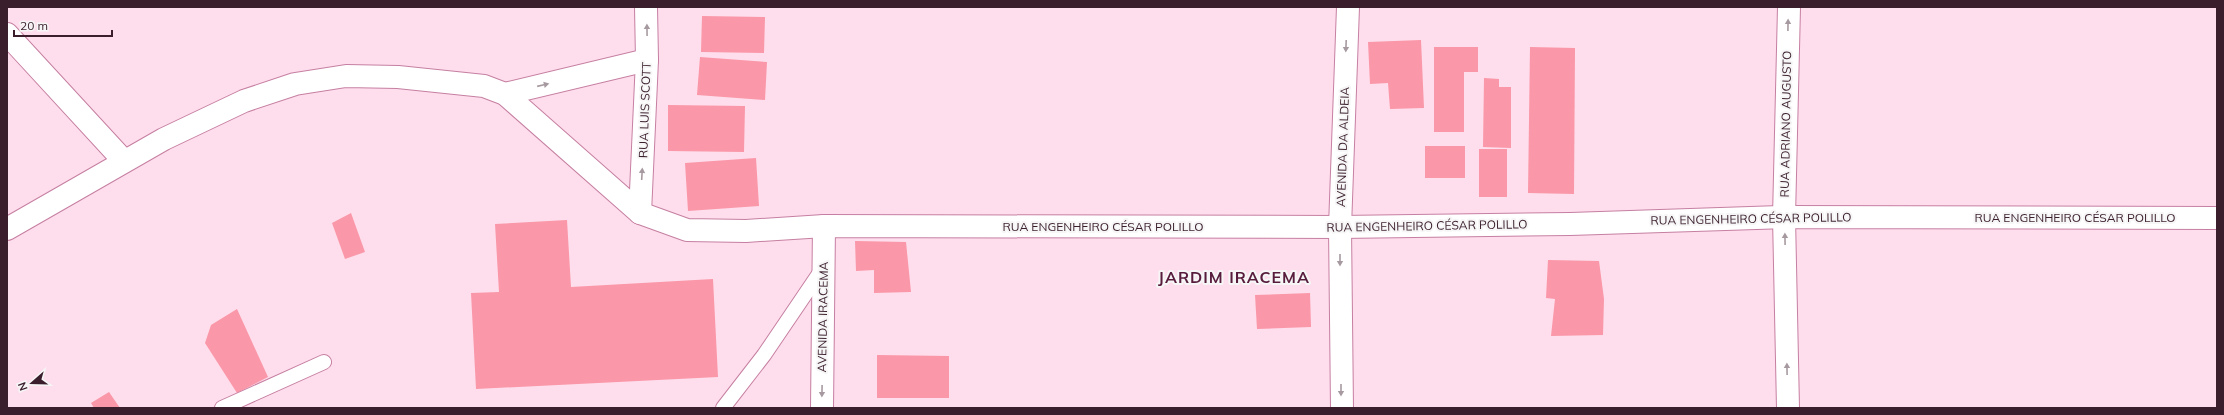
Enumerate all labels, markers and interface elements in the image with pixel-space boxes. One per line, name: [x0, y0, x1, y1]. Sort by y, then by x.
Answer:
scale bar: [14, 12, 112, 38]
text: 20 m: [20, 18, 48, 33]
one-way arrow: [1785, 19, 1792, 31]
one-way arrow: [643, 24, 650, 36]
one-way arrow: [1343, 40, 1349, 53]
street label: RUA ADRIANO AUGUSTO: [1777, 51, 1794, 197]
street label: RUA LUIS SCOTT: [635, 61, 654, 158]
one-way arrow: [537, 81, 549, 87]
street label: AVENIDA DA ALDEIA: [1333, 86, 1352, 207]
one-way arrow: [638, 168, 645, 180]
street label: RUA ENGENHEIRO CÉSAR POLILLO: [1650, 209, 1852, 228]
street label: RUA ENGENHEIRO CÉSAR POLILLO: [1974, 210, 2176, 225]
street label: RUA ENGENHEIRO CÉSAR POLILLO: [1326, 216, 1528, 235]
street label: RUA ENGENHEIRO CÉSAR POLILLO: [1002, 219, 1204, 234]
one-way arrow: [1782, 232, 1788, 245]
one-way arrow: [1337, 254, 1343, 267]
street label: AVENIDA IRACEMA: [814, 261, 831, 372]
district label: JARDIM IRACEMA: [1158, 267, 1310, 287]
north arrow: [12, 363, 52, 403]
one-way arrow: [1784, 363, 1791, 375]
text: N: [15, 380, 31, 393]
one-way arrow: [1338, 384, 1345, 396]
one-way arrow: [819, 385, 825, 398]

